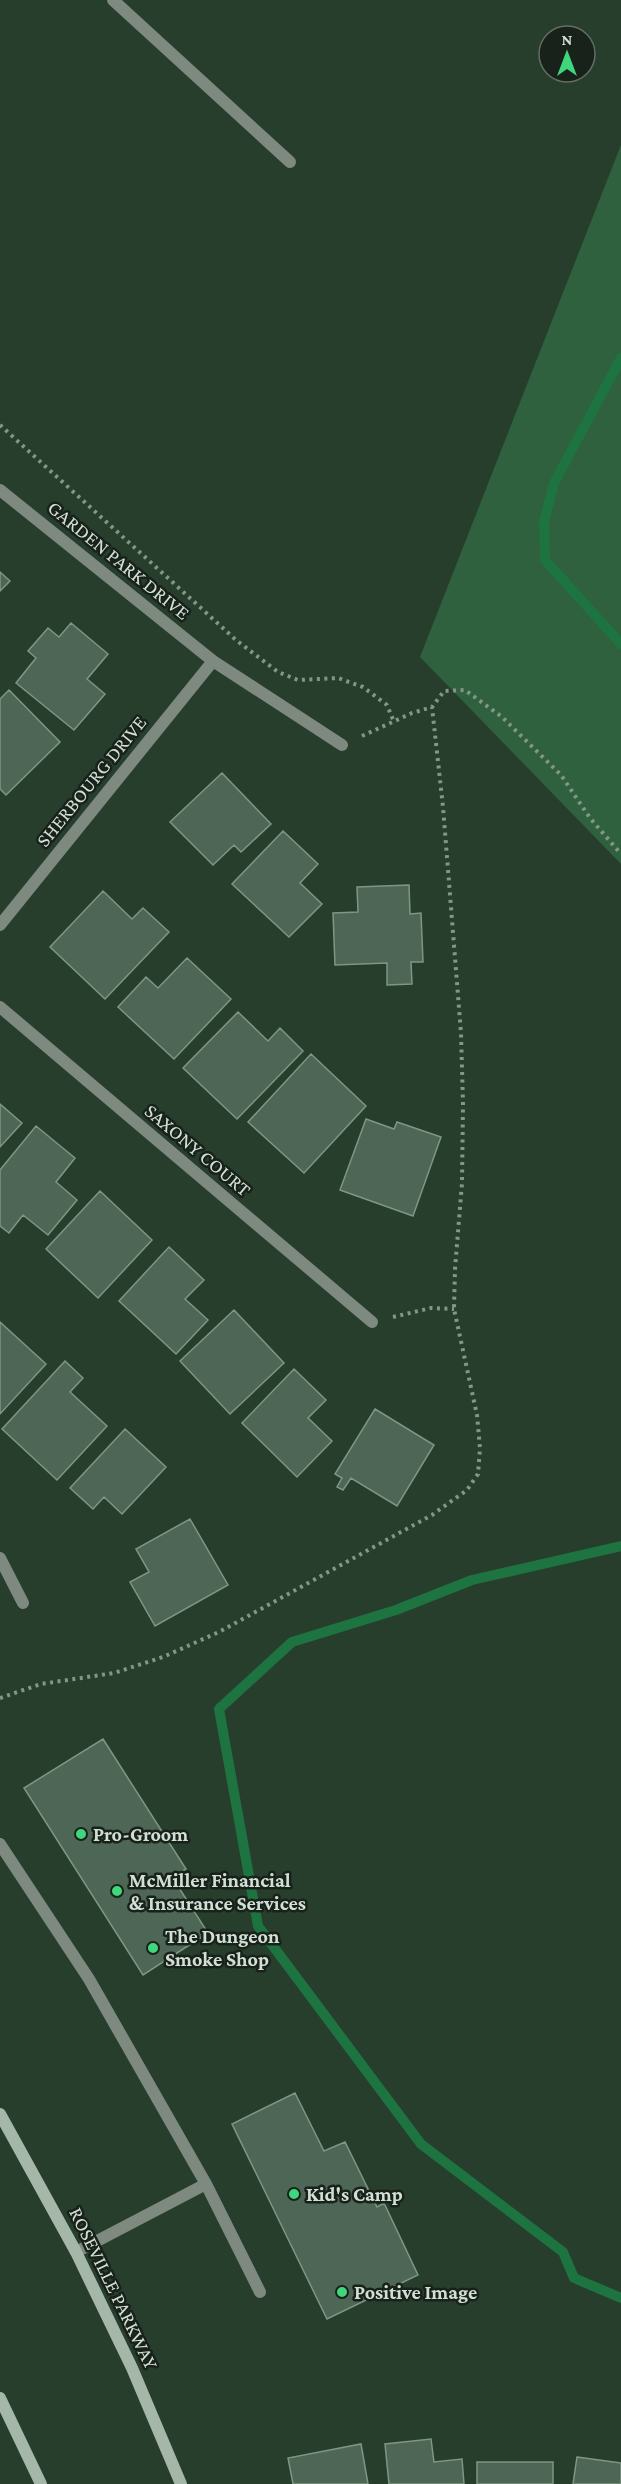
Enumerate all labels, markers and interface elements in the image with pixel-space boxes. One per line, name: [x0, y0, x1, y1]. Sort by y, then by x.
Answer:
north arrow: [537, 24, 597, 84]
text: N: [562, 31, 573, 48]
street label: GARDEN PARK DRIVE: [44, 496, 194, 624]
street label: SHERBOURG DRIVE: [32, 711, 151, 851]
street label: SAXONY COURT: [141, 1099, 256, 1201]
place label: Pro-Groom: [93, 1823, 188, 1845]
marker: Pro-Groom: [74, 1827, 88, 1841]
place label: McMiller Financial & Insurance Services: [129, 1869, 306, 1914]
marker: McMiller Financial & Insurance Services: [110, 1884, 124, 1898]
place label: The Dungeon Smoke Shop: [165, 1925, 280, 1970]
marker: The Dungeon Smoke Shop: [146, 1941, 160, 1955]
place label: Kid's Camp: [306, 2183, 403, 2205]
marker: Kid's Camp: [287, 2187, 301, 2201]
street label: ROSEVILLE PARKWAY: [65, 2203, 163, 2373]
place label: Positive Image: [354, 2281, 477, 2303]
marker: Positive Image: [335, 2285, 349, 2299]

